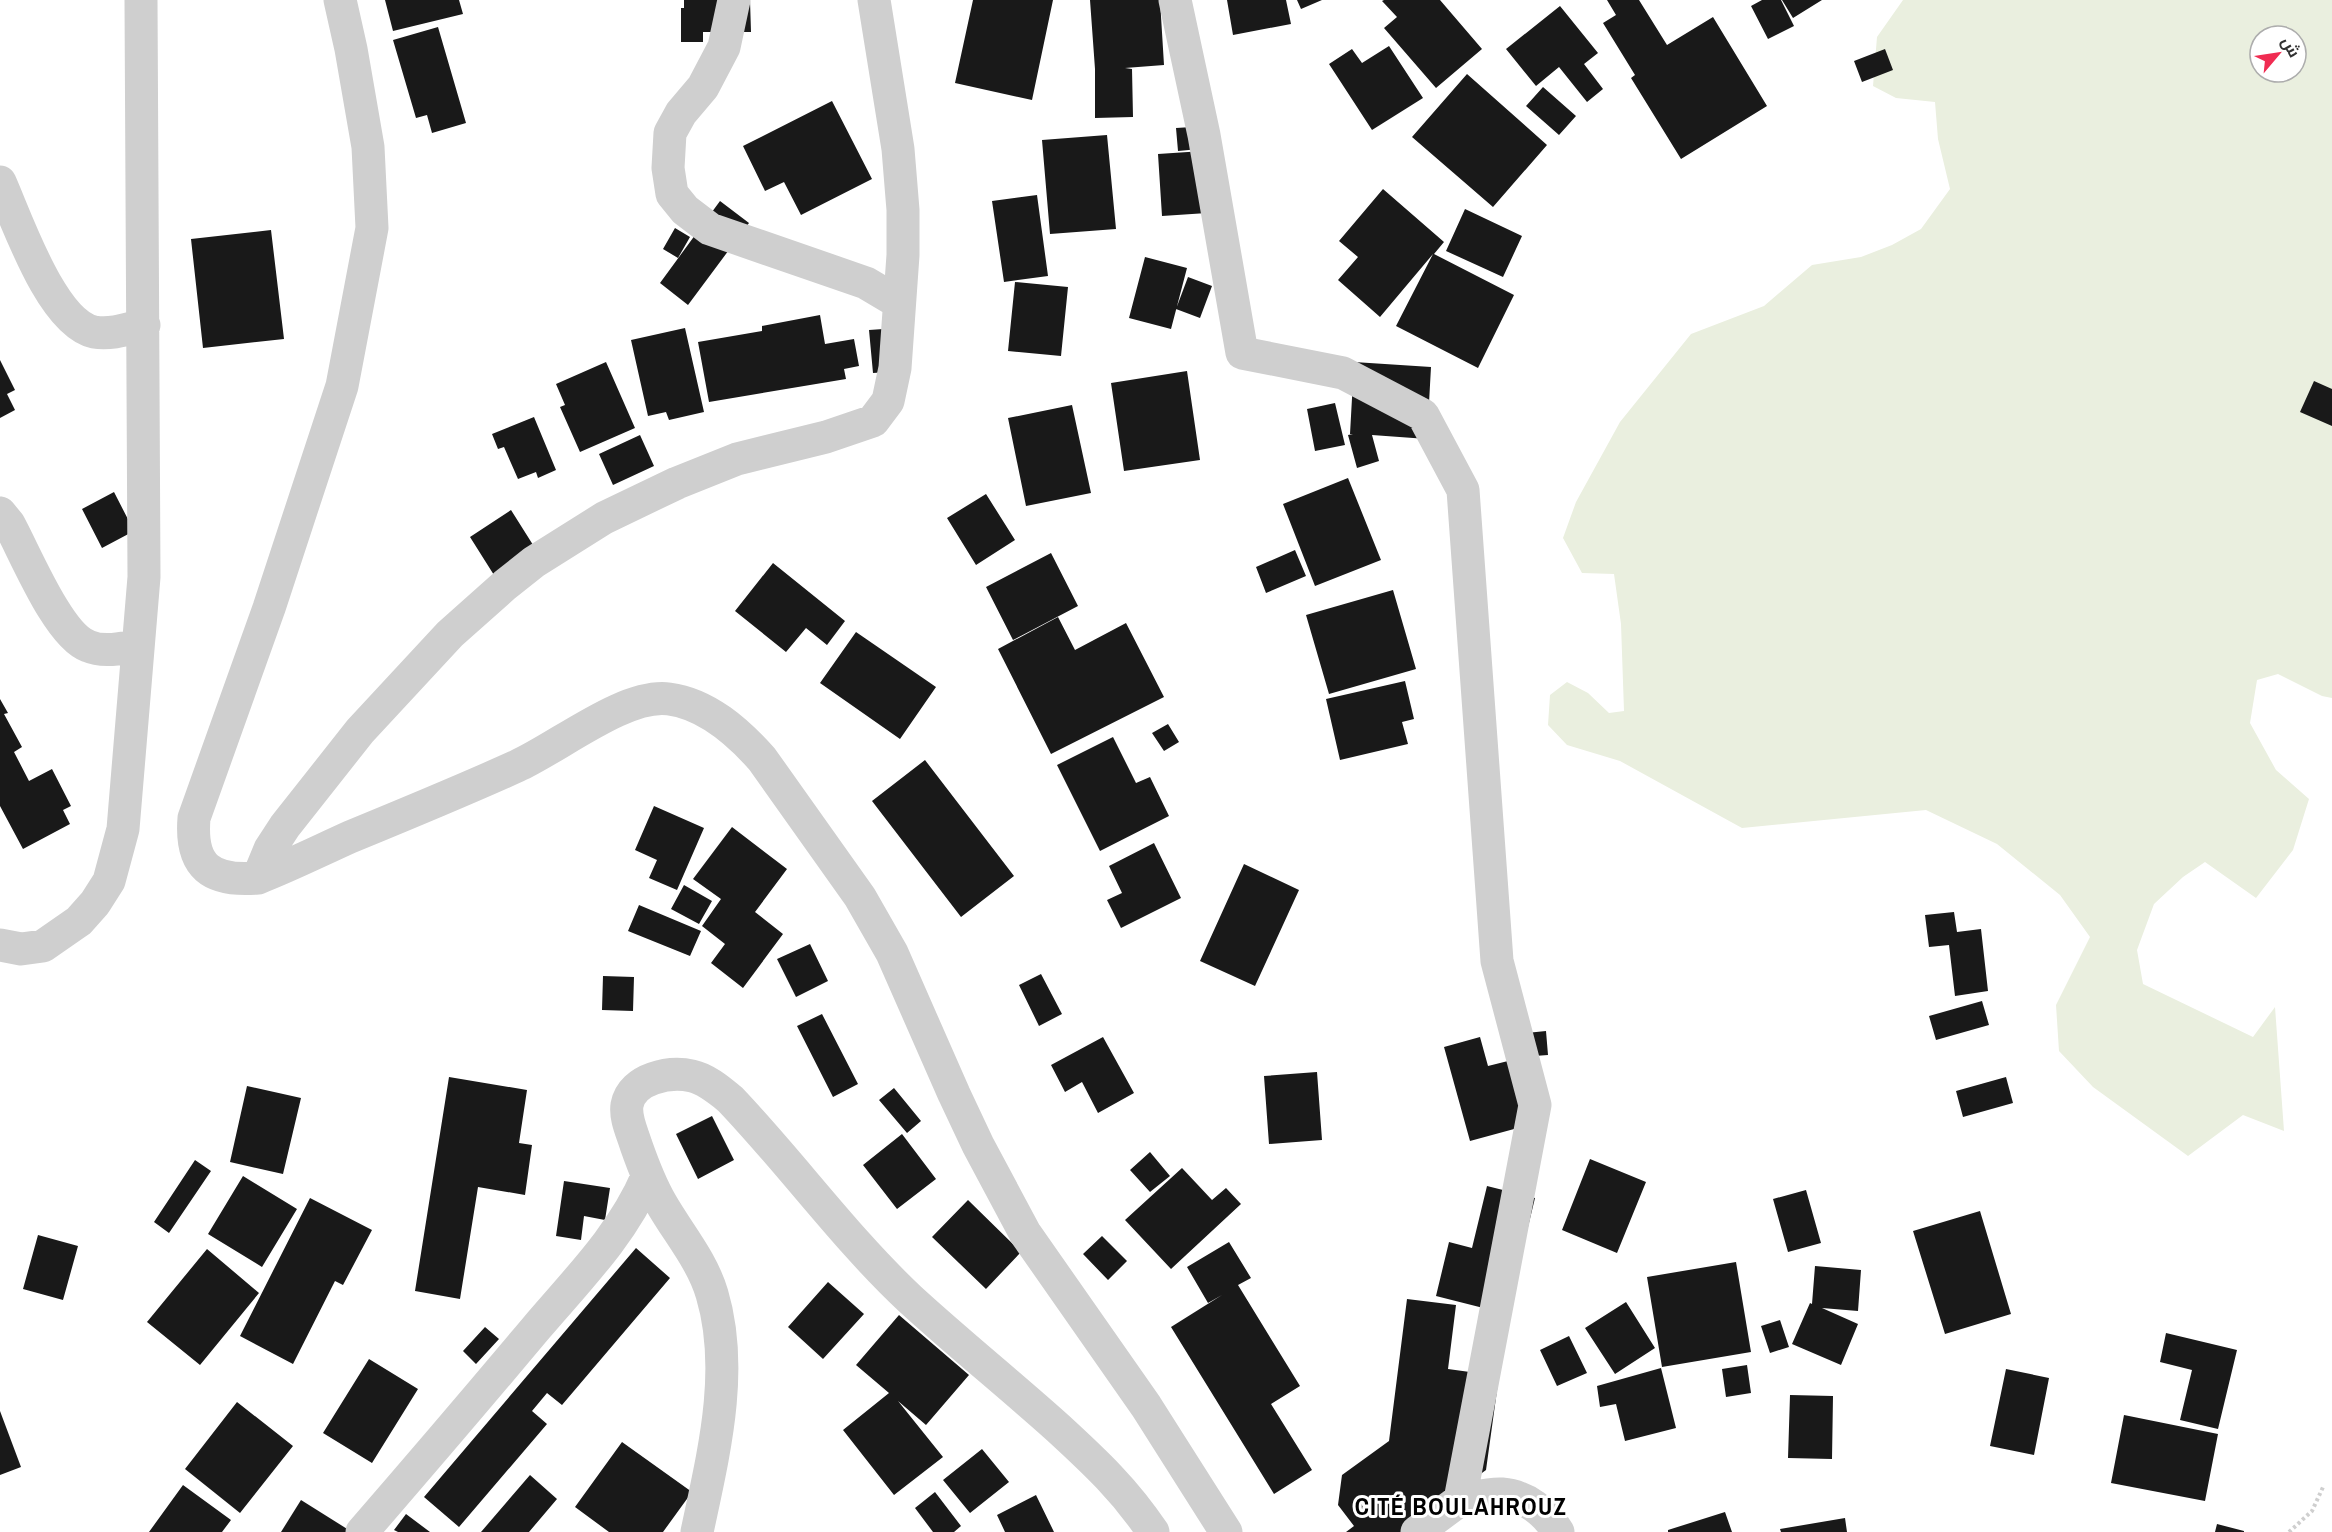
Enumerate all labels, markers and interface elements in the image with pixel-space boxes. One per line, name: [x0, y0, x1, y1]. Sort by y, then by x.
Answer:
north arrow: [2248, 24, 2308, 84]
text: ش: [2277, 32, 2306, 61]
district label: CITÉ BOULAHROUZ: [1355, 1490, 1567, 1522]

